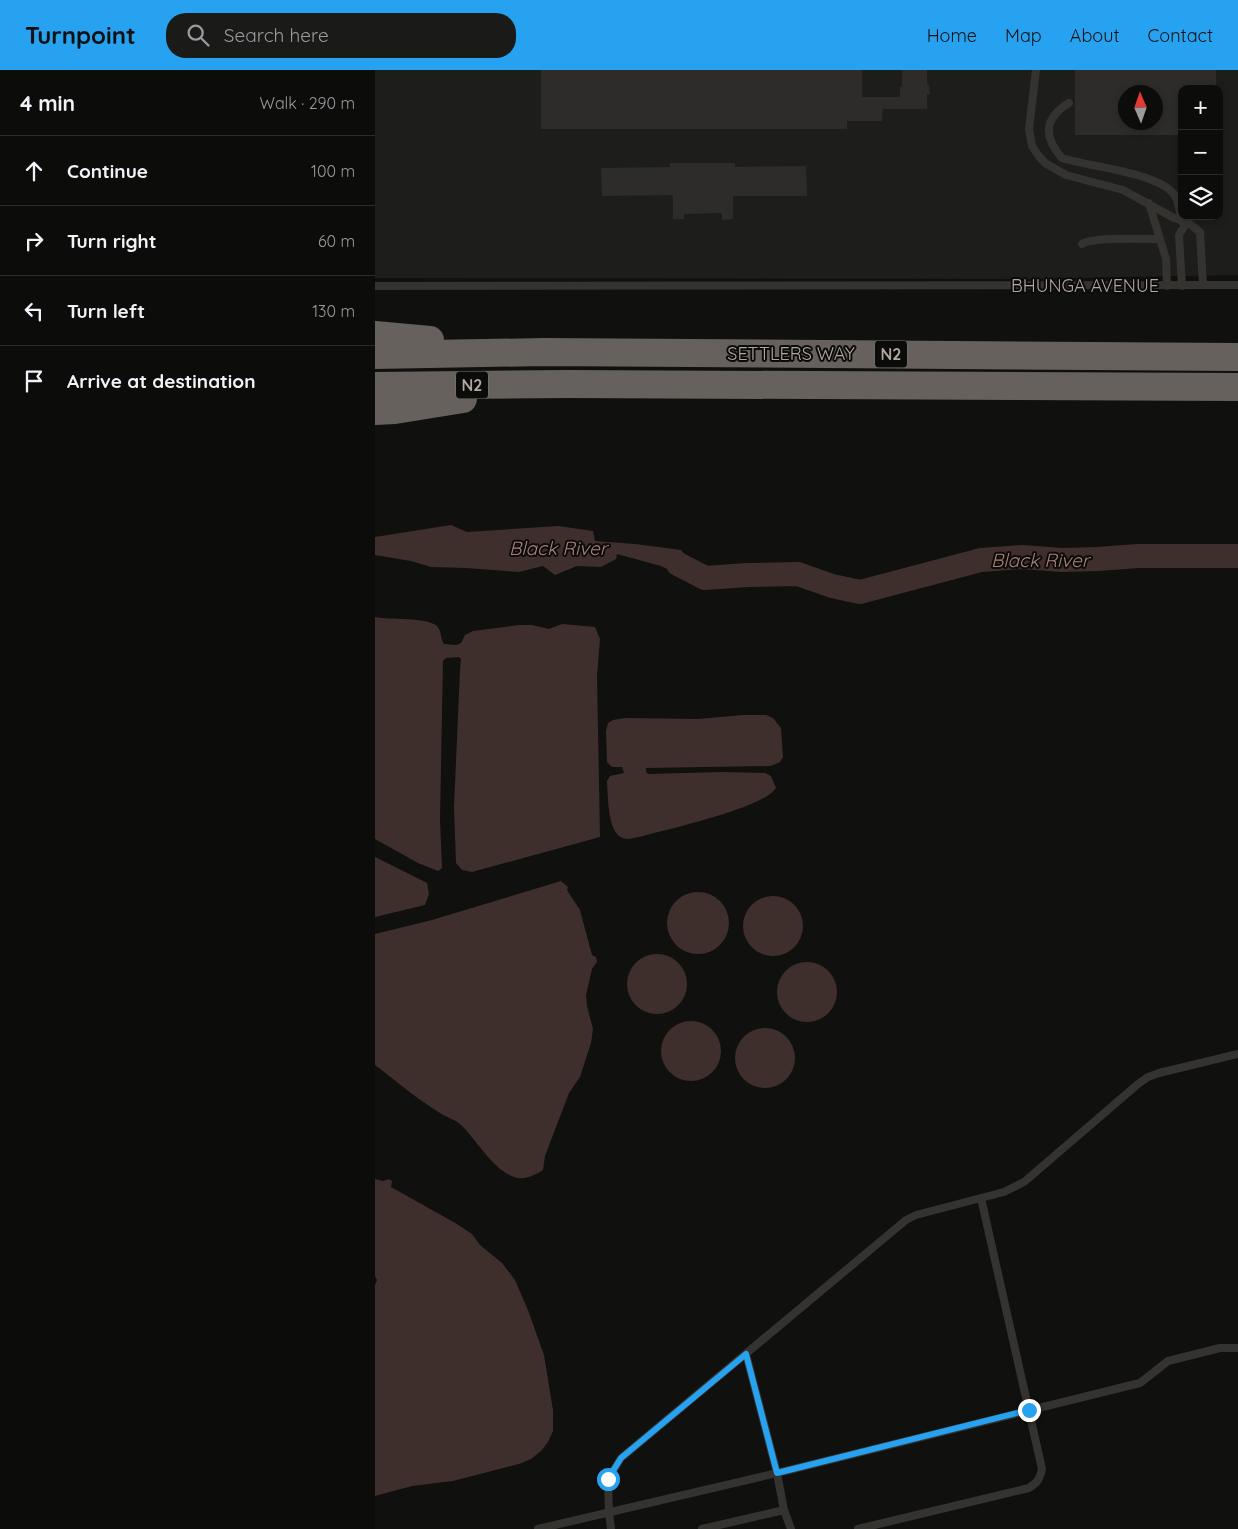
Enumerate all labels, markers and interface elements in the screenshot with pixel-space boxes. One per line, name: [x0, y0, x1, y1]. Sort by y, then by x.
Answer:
search box: [166, 13, 516, 58]
text: Turnpoint: [25, 20, 136, 50]
icon: search: [184, 21, 212, 49]
text: Search here: [224, 23, 329, 47]
text: Home: [927, 24, 977, 47]
text: Map: [1005, 24, 1042, 47]
text: About: [1070, 24, 1120, 47]
text: Contact: [1148, 24, 1213, 47]
north arrow: [1118, 85, 1163, 130]
map controls: [1178, 85, 1223, 220]
button: +: [1178, 85, 1223, 130]
text: 4 min: [20, 90, 75, 116]
text: Walk · 290 m: [260, 93, 355, 113]
button: −: [1178, 130, 1223, 175]
icon: ahead: [20, 157, 48, 185]
text: Continue: [67, 159, 148, 183]
text: 100 m: [311, 161, 355, 181]
button: layers: [1178, 175, 1223, 220]
icon: right: [20, 227, 48, 255]
text: Turn right: [67, 229, 156, 253]
text: 60 m: [318, 231, 355, 251]
street label: BHUNGA AVENUE: [1011, 274, 1159, 297]
icon: left: [20, 297, 48, 325]
text: Turn left: [67, 299, 145, 323]
text: 130 m: [312, 301, 355, 321]
road number: N2: [875, 340, 907, 368]
street label: SETTLERS WAY: [727, 342, 855, 365]
icon: arrive: [20, 367, 48, 395]
text: Arrive at destination: [67, 369, 256, 393]
road number: N2: [456, 372, 488, 398]
water label: Black River: [509, 536, 610, 560]
water label: Black River: [991, 548, 1092, 572]
route end: [1018, 1399, 1041, 1422]
route start: [597, 1468, 620, 1491]

